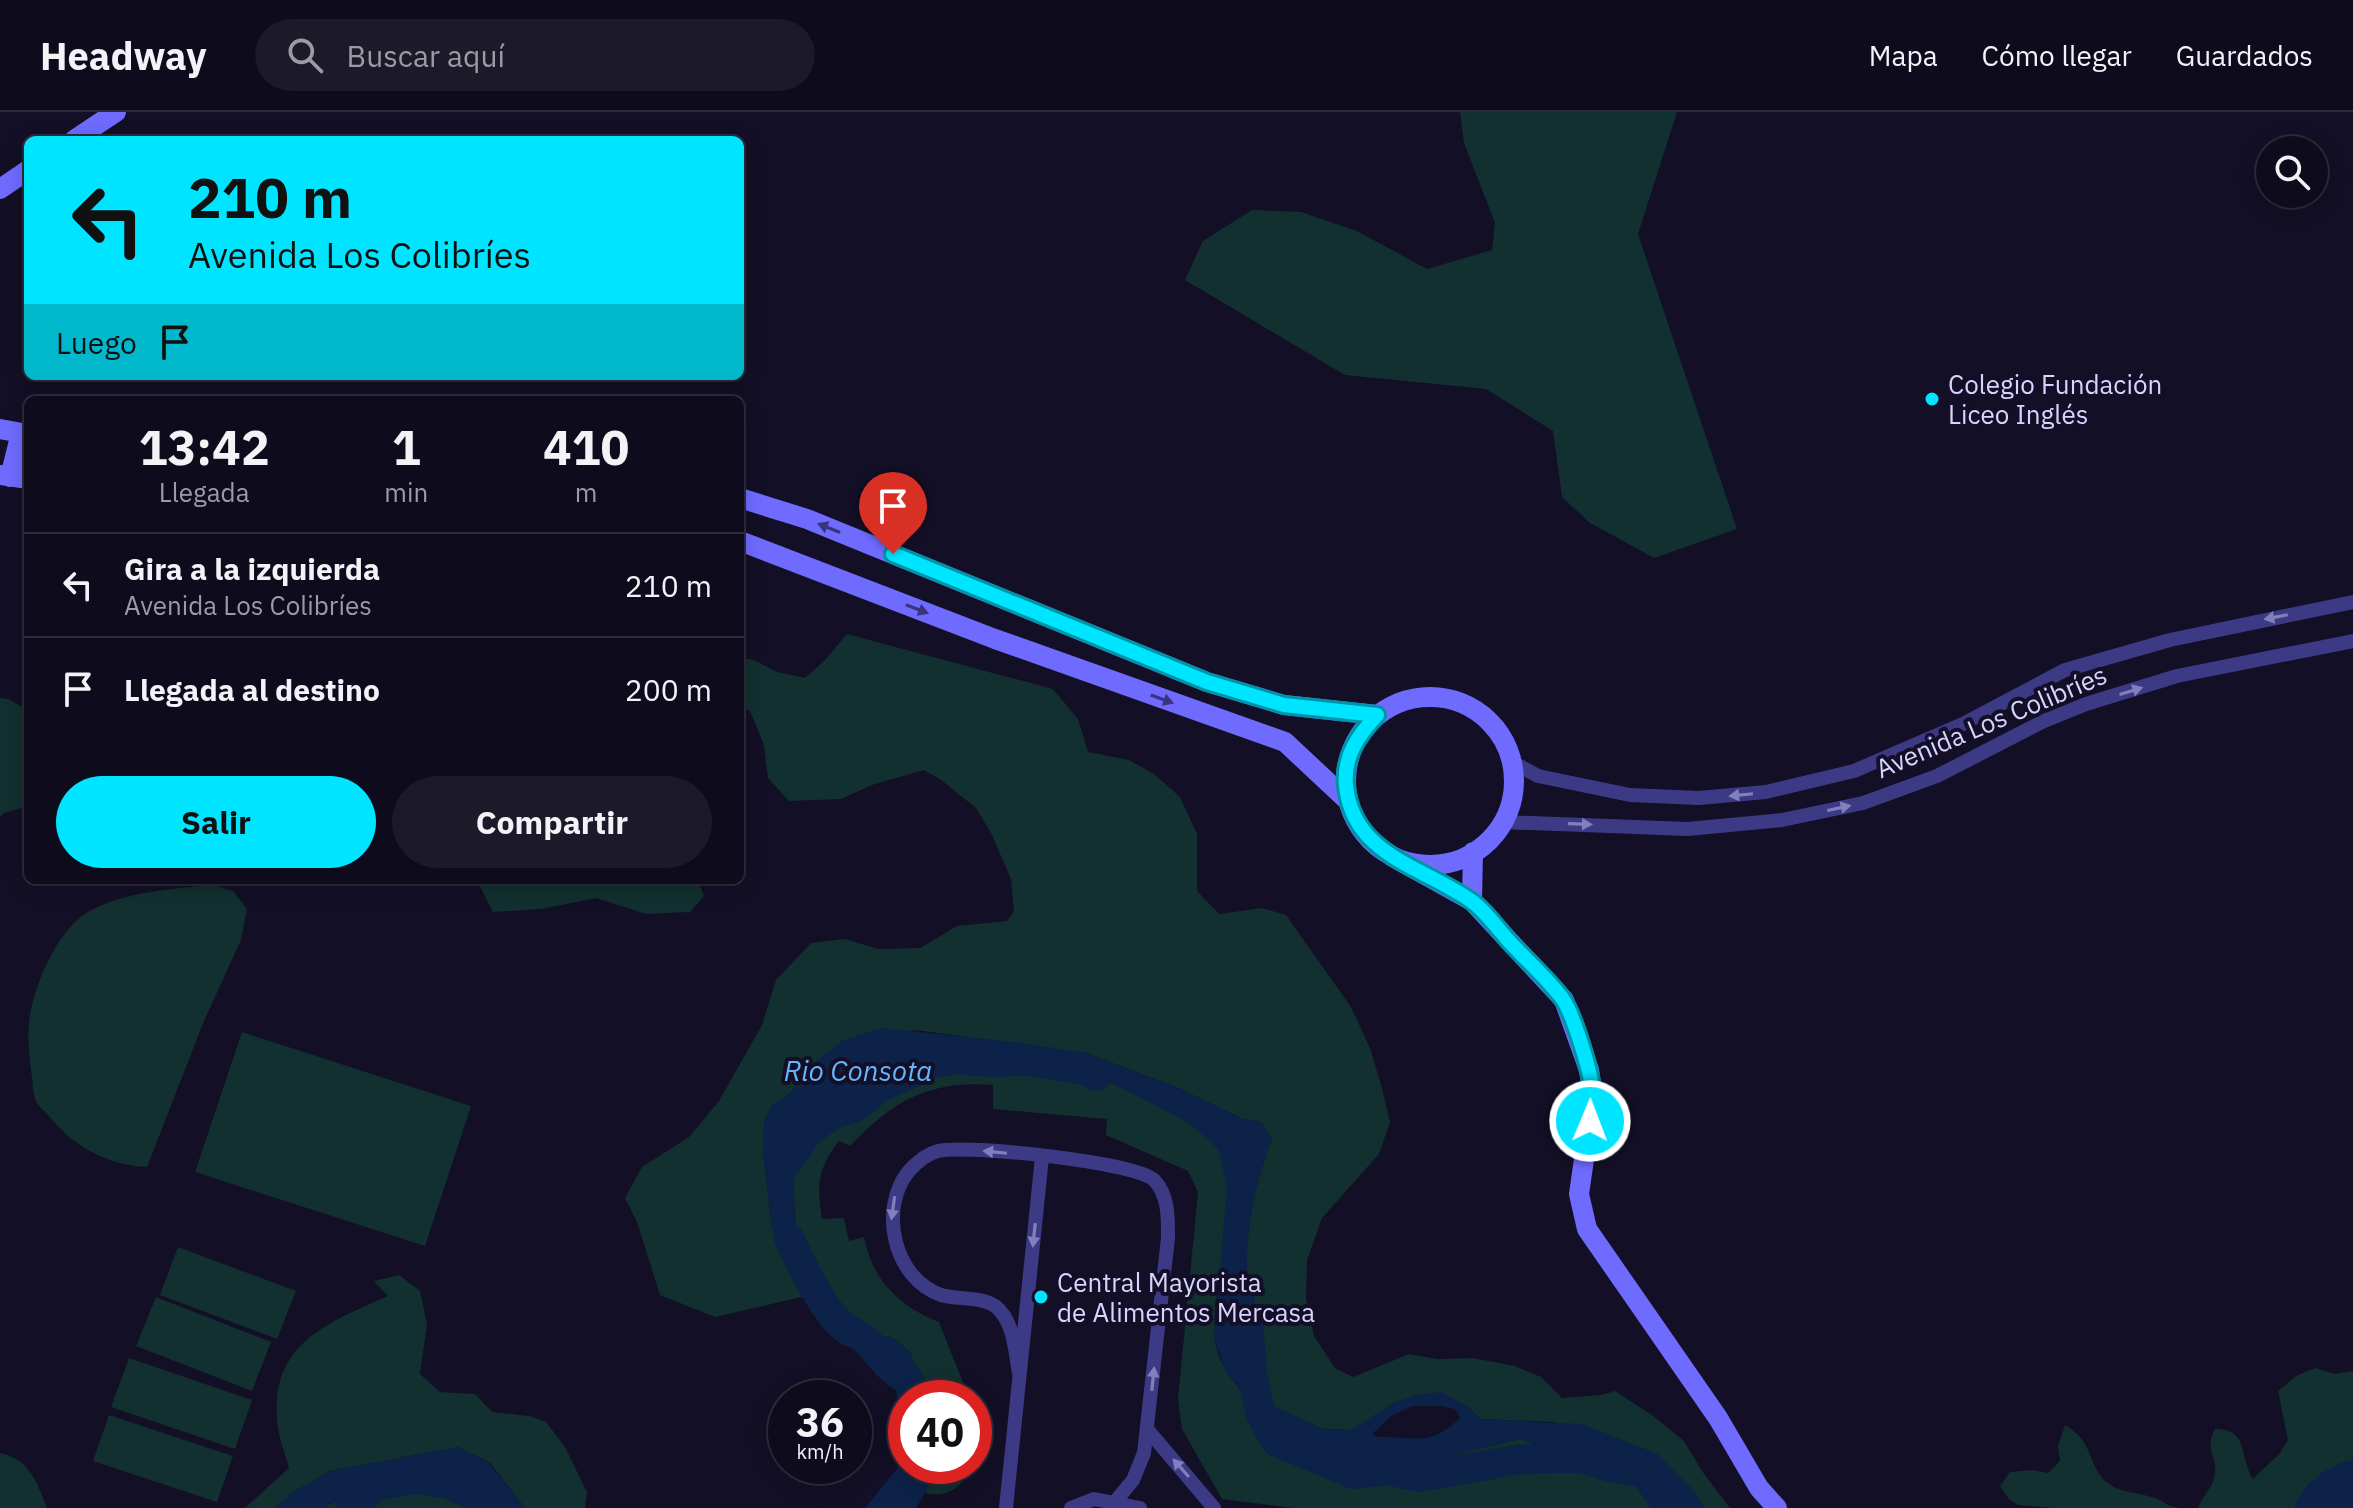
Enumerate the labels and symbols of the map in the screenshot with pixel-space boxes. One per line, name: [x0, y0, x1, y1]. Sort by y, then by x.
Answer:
place label: Colegio Fundación Liceo Inglés: [1948, 367, 2162, 431]
marker: Colegio Fundación Liceo Inglés: [1923, 390, 1941, 408]
pin: [859, 472, 927, 554]
one-way arrow: [817, 521, 841, 534]
one-way arrow: [906, 603, 930, 616]
one-way arrow: [2264, 611, 2289, 624]
street label: Avenida Los Colibríes: [1870, 657, 2112, 785]
one-way arrow: [2119, 684, 2143, 697]
one-way arrow: [1150, 693, 1174, 705]
one-way arrow: [1728, 789, 1753, 802]
one-way arrow: [1826, 801, 1851, 814]
one-way arrow: [1568, 818, 1593, 831]
water label: Rio Consota: [784, 1052, 932, 1089]
position arrow: [1548, 1079, 1632, 1163]
one-way arrow: [982, 1145, 1007, 1158]
one-way arrow: [886, 1196, 899, 1221]
one-way arrow: [1027, 1223, 1040, 1248]
place label: Central Mayorista de Alimentos Mercasa: [1057, 1265, 1315, 1329]
marker: Central Mayorista de Alimentos Mercasa: [1032, 1288, 1050, 1306]
one-way arrow: [1147, 1366, 1160, 1391]
speed limit sign: 40: [888, 1380, 992, 1484]
one-way arrow: [1173, 1459, 1190, 1479]

